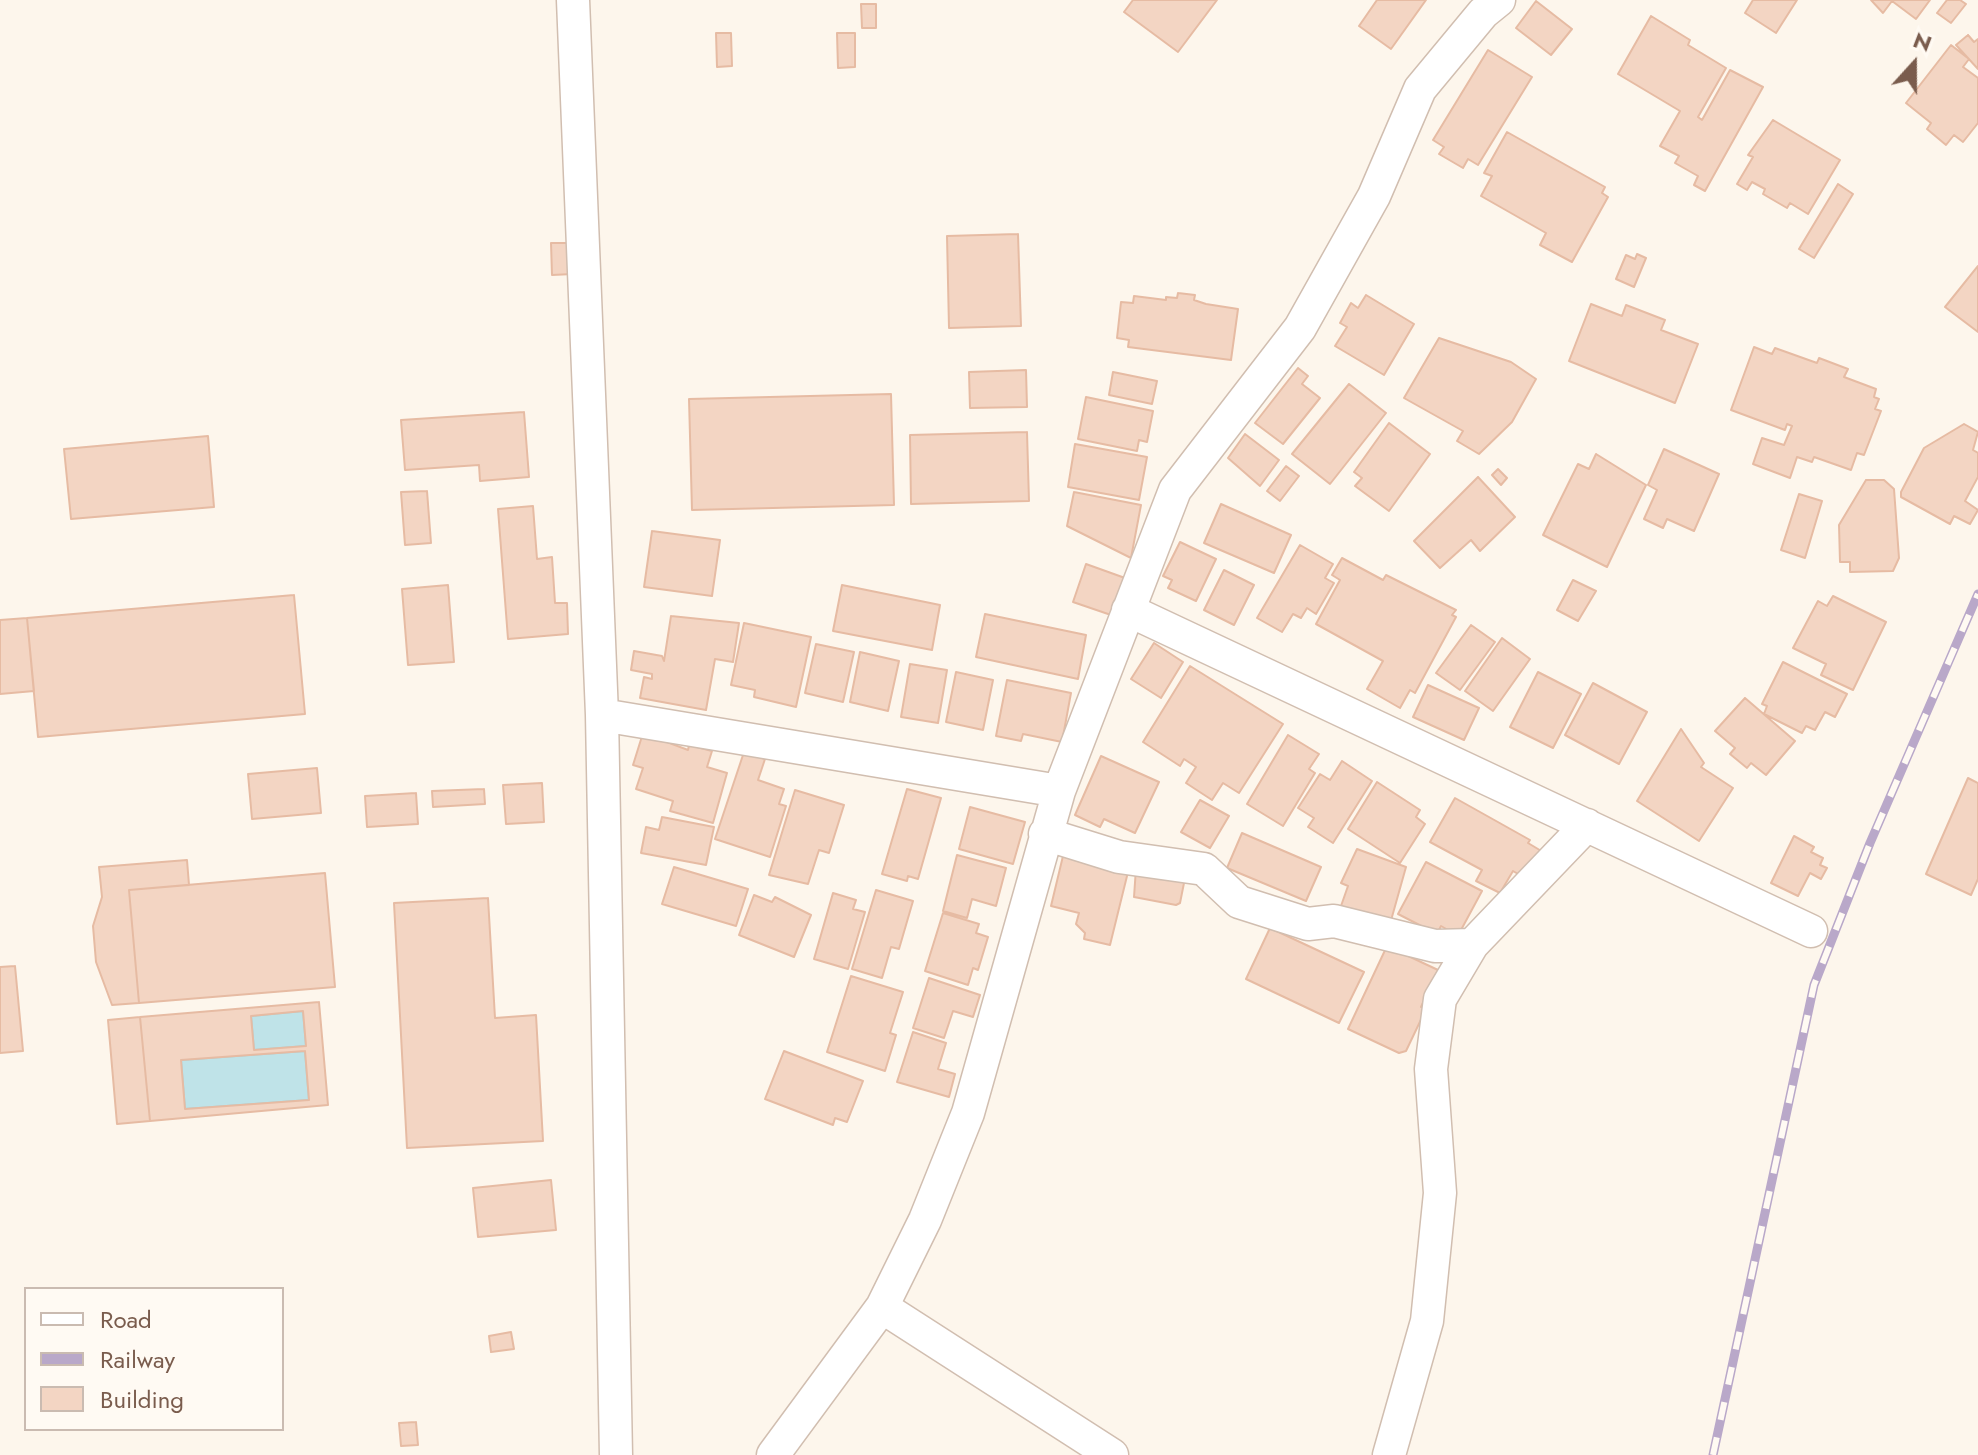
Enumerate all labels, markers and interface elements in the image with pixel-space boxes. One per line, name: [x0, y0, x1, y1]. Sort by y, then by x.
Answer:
north arrow: [1874, 24, 1954, 104]
text: N: [1909, 24, 1936, 60]
legend: [24, 1287, 284, 1431]
text: Road: [100, 1302, 152, 1337]
text: Railway: [100, 1342, 175, 1377]
text: Building: [100, 1382, 184, 1417]

